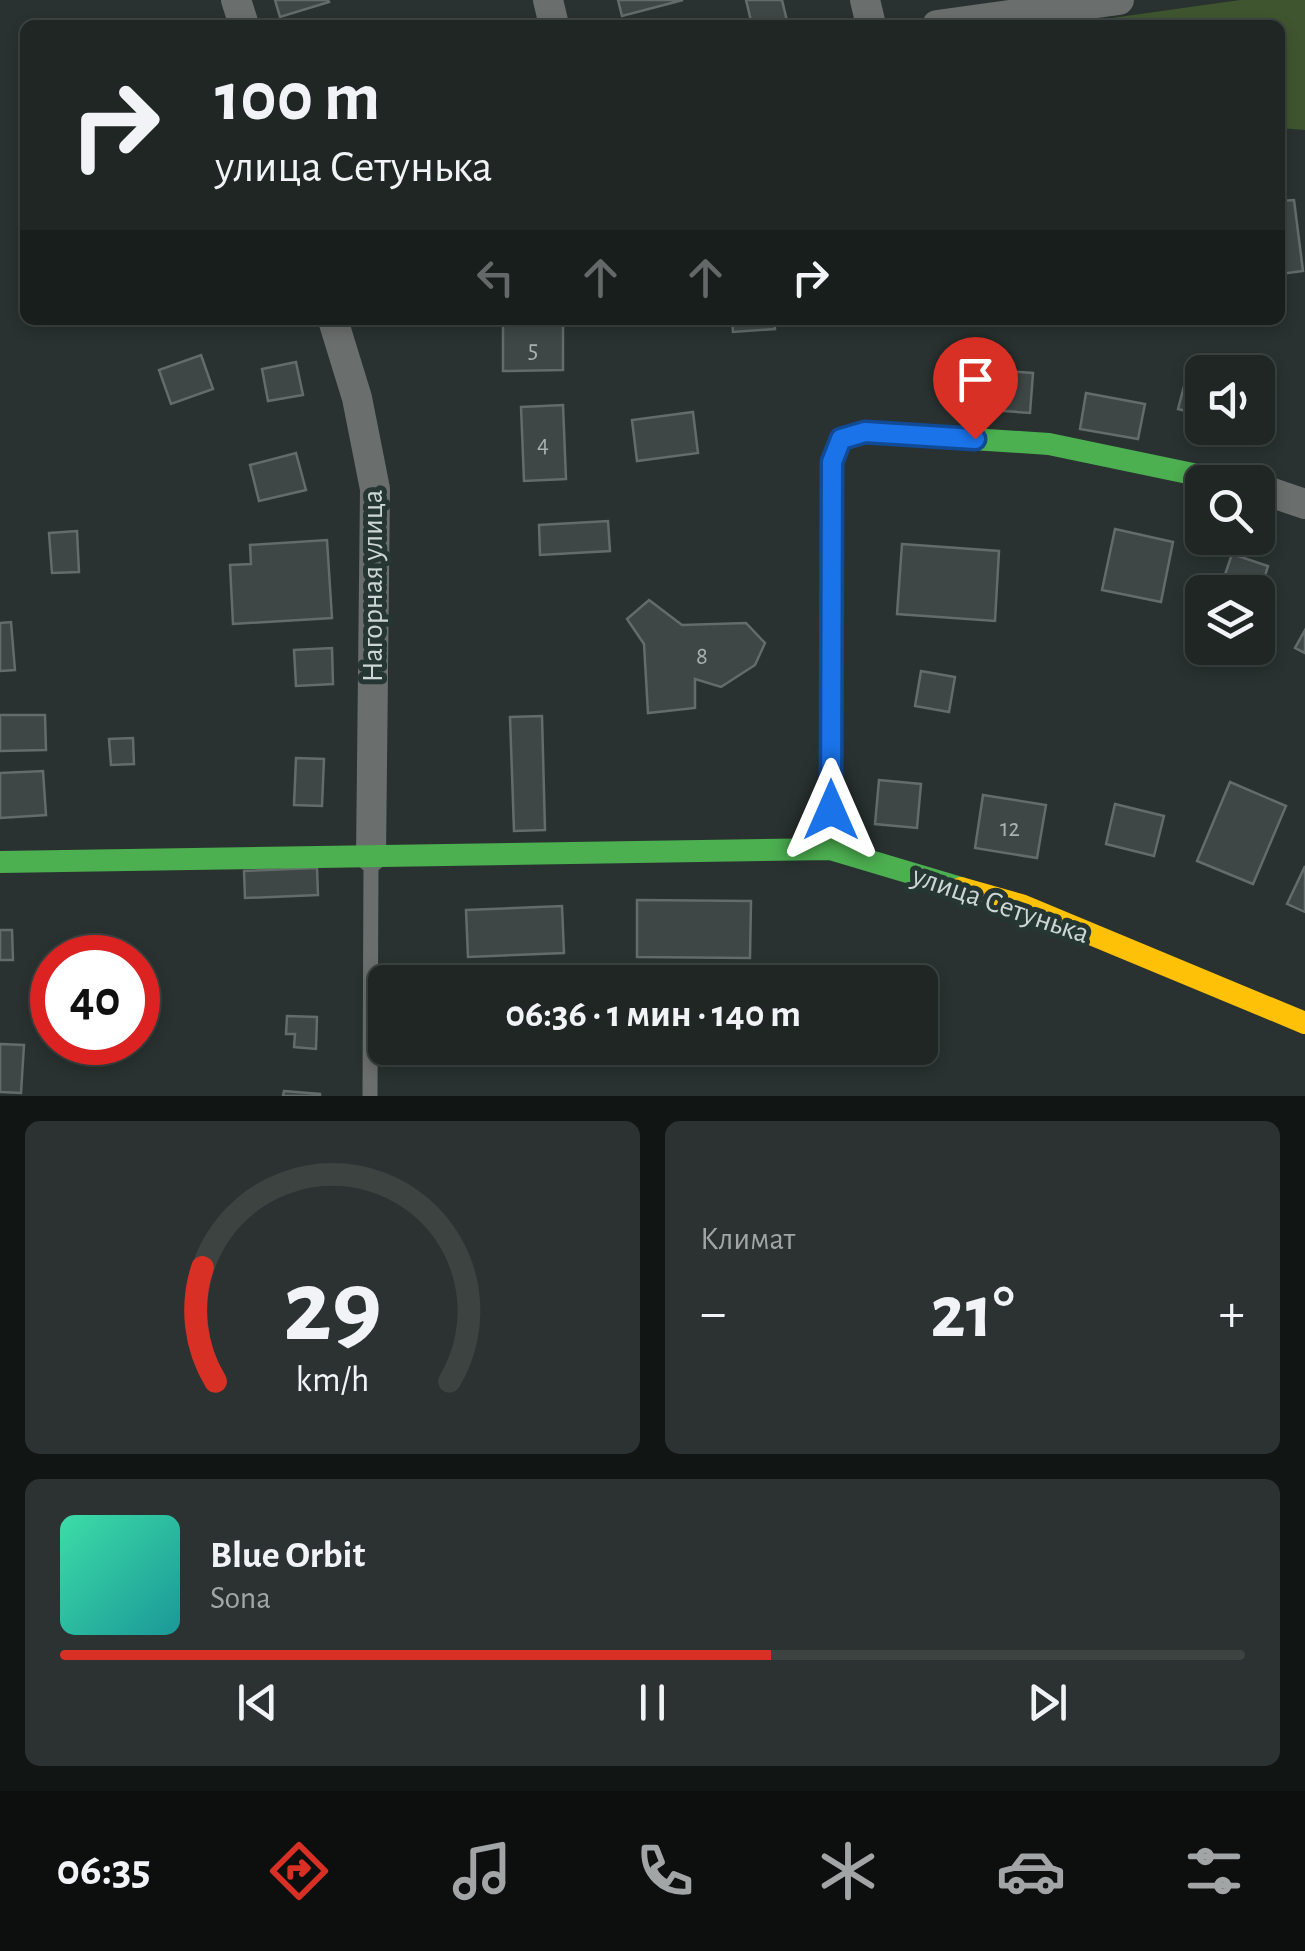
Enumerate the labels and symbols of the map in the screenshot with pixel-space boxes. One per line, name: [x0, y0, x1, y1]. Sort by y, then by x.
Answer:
house number: 5: [528, 337, 538, 362]
pin: [933, 337, 1018, 440]
house number: 4: [537, 432, 549, 457]
street label: Нагорная улица: [358, 489, 388, 683]
house number: 8: [696, 644, 708, 669]
position arrow: [779, 758, 883, 862]
house number: 12: [1000, 816, 1020, 841]
street label: улица Сетунька: [907, 860, 1093, 949]
speed limit sign: 40: [30, 935, 160, 1065]

